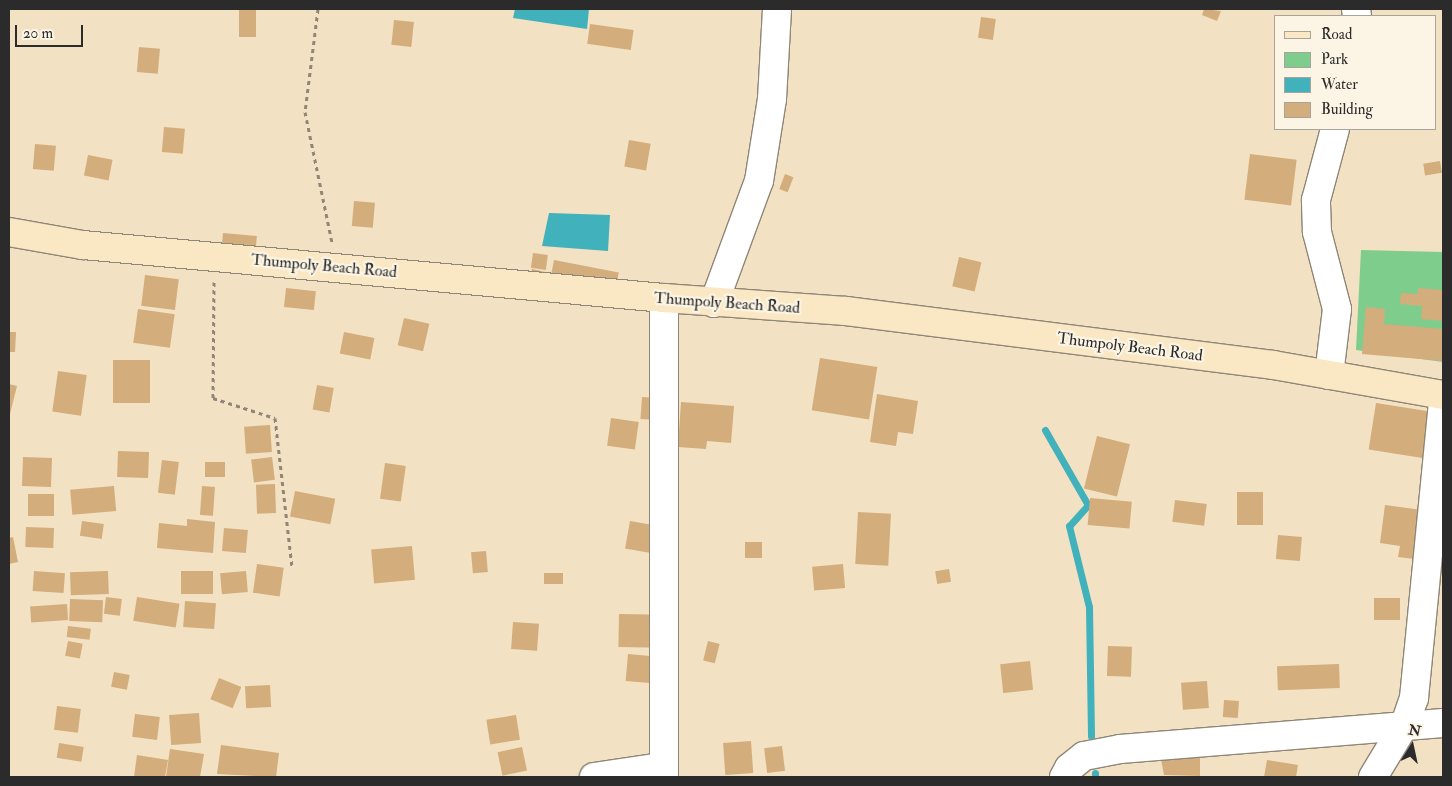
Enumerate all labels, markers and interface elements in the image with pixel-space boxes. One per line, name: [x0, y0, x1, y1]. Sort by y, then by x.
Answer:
scale bar: [18, 15, 85, 47]
legend: [1274, 15, 1437, 130]
text: 20 m: [23, 24, 53, 43]
text: Road: [1321, 25, 1352, 44]
text: Park: [1321, 50, 1348, 69]
text: Water: [1321, 75, 1358, 94]
text: Building: [1321, 100, 1373, 119]
street label: Thumpoly Beach Road: [250, 250, 398, 282]
street label: Thumpoly Beach Road: [653, 288, 801, 318]
street label: Thumpoly Beach Road: [1056, 329, 1204, 365]
north arrow: [1387, 721, 1437, 771]
text: N: [1407, 721, 1422, 740]

